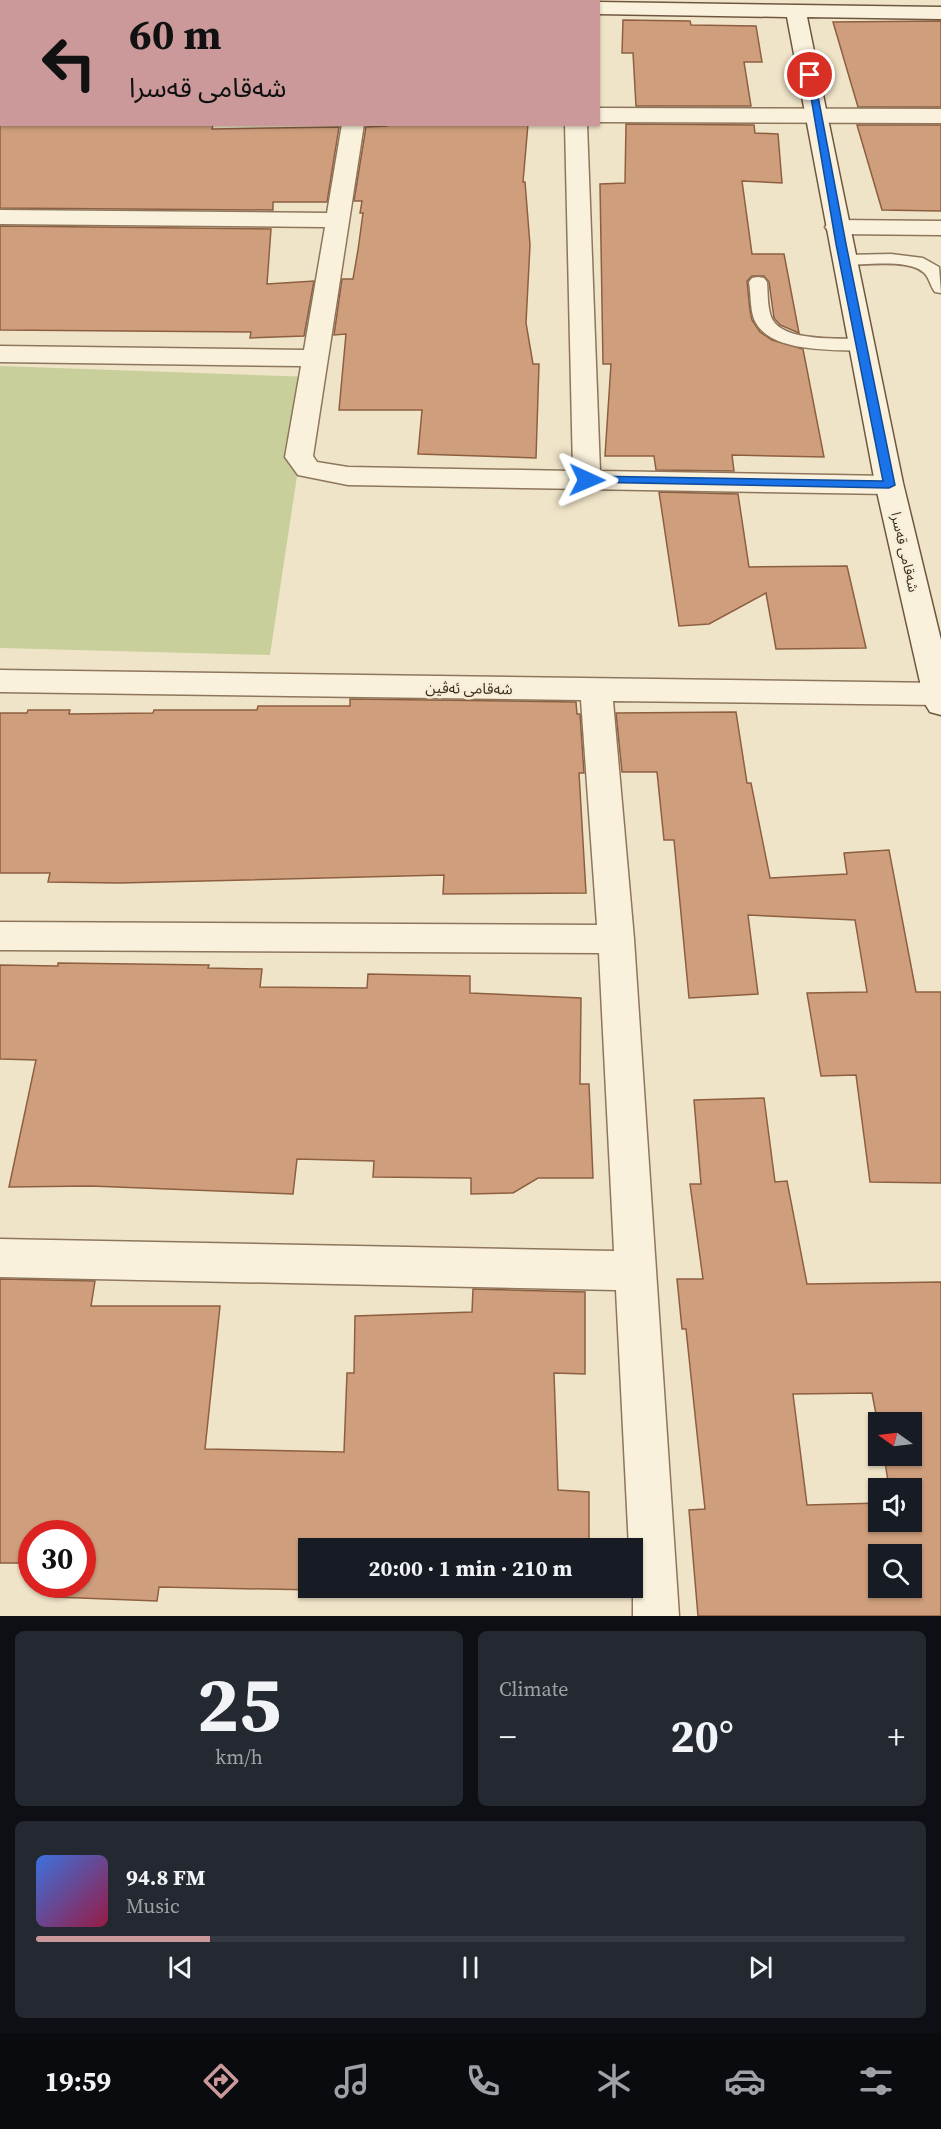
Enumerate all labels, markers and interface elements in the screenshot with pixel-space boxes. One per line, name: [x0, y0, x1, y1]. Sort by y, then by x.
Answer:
text: 60 m: [129, 5, 222, 63]
icon: left: [30, 24, 108, 102]
pin: [784, 49, 835, 100]
icon: arrive: [793, 58, 826, 91]
text: شەقامی قەسرا: [129, 69, 286, 106]
position arrow: [555, 448, 619, 512]
street label: شەقامی قەسرا: [886, 510, 924, 594]
street label: شەقامی ئەڤین: [425, 677, 513, 699]
north arrow: [868, 1412, 922, 1466]
map controls: [868, 1412, 922, 1598]
button: sound: [868, 1478, 922, 1532]
speed limit sign: 30: [18, 1520, 96, 1598]
button: search: [868, 1544, 922, 1598]
text: 20:00 · 1 min · 210 m: [369, 1553, 572, 1583]
text: 25: [197, 1650, 281, 1757]
text: Climate: [499, 1675, 568, 1703]
text: 20°: [670, 1705, 734, 1767]
text: −: [499, 1714, 517, 1759]
text: +: [887, 1714, 905, 1759]
text: km/h: [215, 1743, 263, 1771]
text: 94.8 FM: [126, 1862, 205, 1892]
text: Music: [126, 1892, 180, 1920]
icon: previous: [164, 1951, 197, 1984]
icon: pause: [454, 1951, 487, 1984]
icon: next: [744, 1951, 777, 1984]
icon: directions: [200, 2060, 242, 2102]
icon: music: [331, 2060, 373, 2102]
icon: phone: [462, 2060, 504, 2102]
icon: climate: [593, 2060, 635, 2102]
icon: car: [724, 2060, 766, 2102]
icon: filters: [855, 2060, 897, 2102]
text: 19:59: [44, 2063, 111, 2100]

